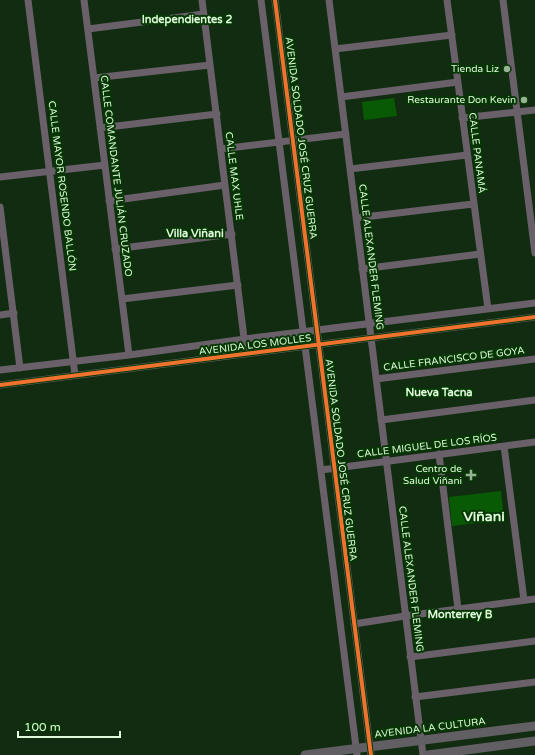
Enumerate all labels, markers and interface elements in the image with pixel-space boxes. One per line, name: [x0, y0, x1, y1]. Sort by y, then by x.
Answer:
district label: Independientes 2: [142, 13, 232, 27]
street label: AVENIDA SOLDADO JOSÉ CRUZ GUERRA: [283, 36, 319, 240]
place label: Tienda Liz: [451, 63, 499, 75]
marker: Tienda Liz: [502, 64, 512, 74]
street label: CALLE COMANDANTE JULIÁN CRUZADO: [98, 75, 134, 277]
place label: Restaurante Don Kevin: [407, 94, 516, 106]
marker: Restaurante Don Kevin: [519, 95, 529, 105]
street label: CALLE MAYOR ROSENDO BALLÓN: [46, 100, 78, 272]
street label: CALLE PANAMÁ: [466, 112, 488, 194]
street label: CALLE MAX UHLE: [223, 131, 245, 221]
street label: CALLE ALEXANDER FLEMING: [356, 183, 386, 331]
district label: Villa Viñani: [166, 227, 224, 240]
street label: AVENIDA LOS MOLLES: [198, 332, 312, 358]
street label: CALLE FRANCISCO DE GOYA: [383, 344, 525, 374]
street label: AVENIDA SOLDADO JOSÉ CRUZ GUERRA: [323, 358, 359, 562]
district label: Nueva Tacna: [405, 386, 473, 399]
street label: CALLE MIGUEL DE LOS RÍOS: [356, 431, 498, 461]
place label: Centro de Salud Viñani: [403, 463, 462, 487]
marker: Centro de Salud Viñani: [465, 469, 477, 481]
street label: CALLE ALEXANDER FLEMING: [396, 505, 426, 653]
district label: Viñani: [463, 508, 505, 525]
district label: Monterrey B: [428, 608, 493, 622]
scale bar: [18, 713, 120, 739]
street label: AVENIDA LA CULTURA: [374, 715, 486, 741]
text: 100 m: [24, 720, 61, 734]

